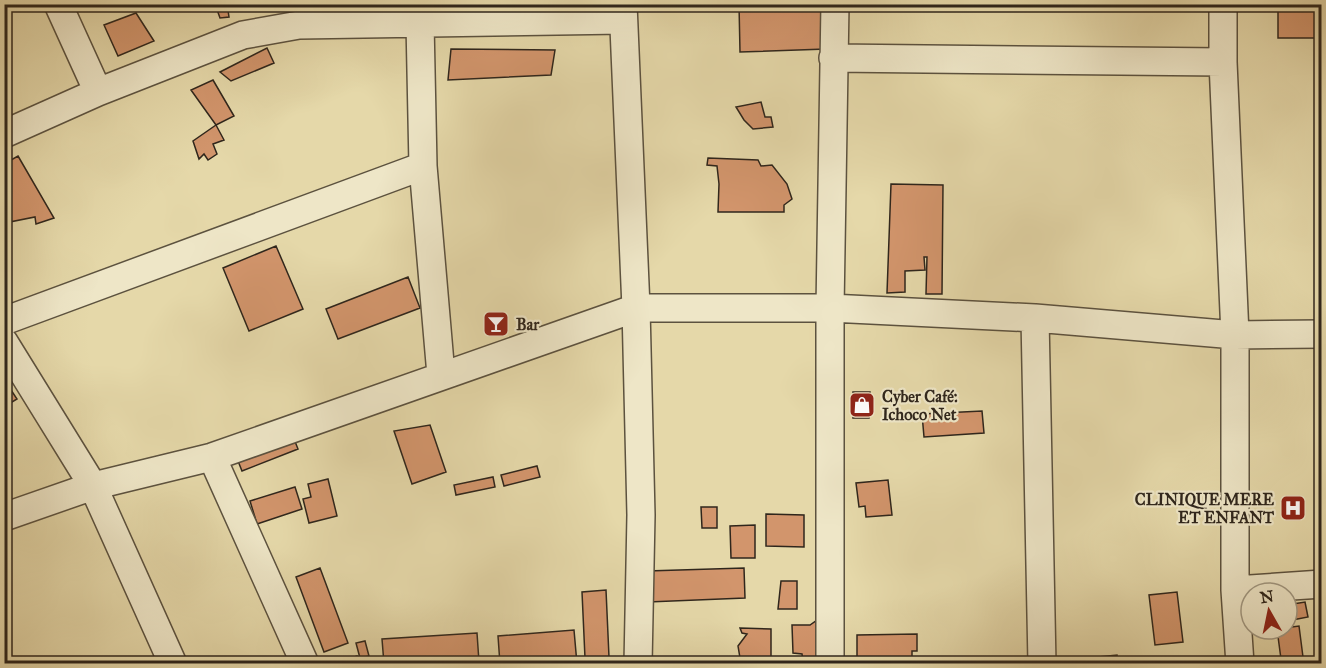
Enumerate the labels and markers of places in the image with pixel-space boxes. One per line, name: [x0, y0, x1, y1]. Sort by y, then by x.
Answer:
bar icon: Bar: [481, 309, 511, 339]
place label: Bar: [516, 315, 540, 334]
place label: Cyber Café: Ichoco Net: [882, 387, 958, 424]
shop icon: Cyber Café: Ichoco Net: [847, 390, 877, 420]
place label: CLINIQUE MERE ET ENFANT: [1135, 490, 1275, 527]
hospital icon: CLINIQUE MERE ET ENFANT: [1278, 493, 1308, 523]

